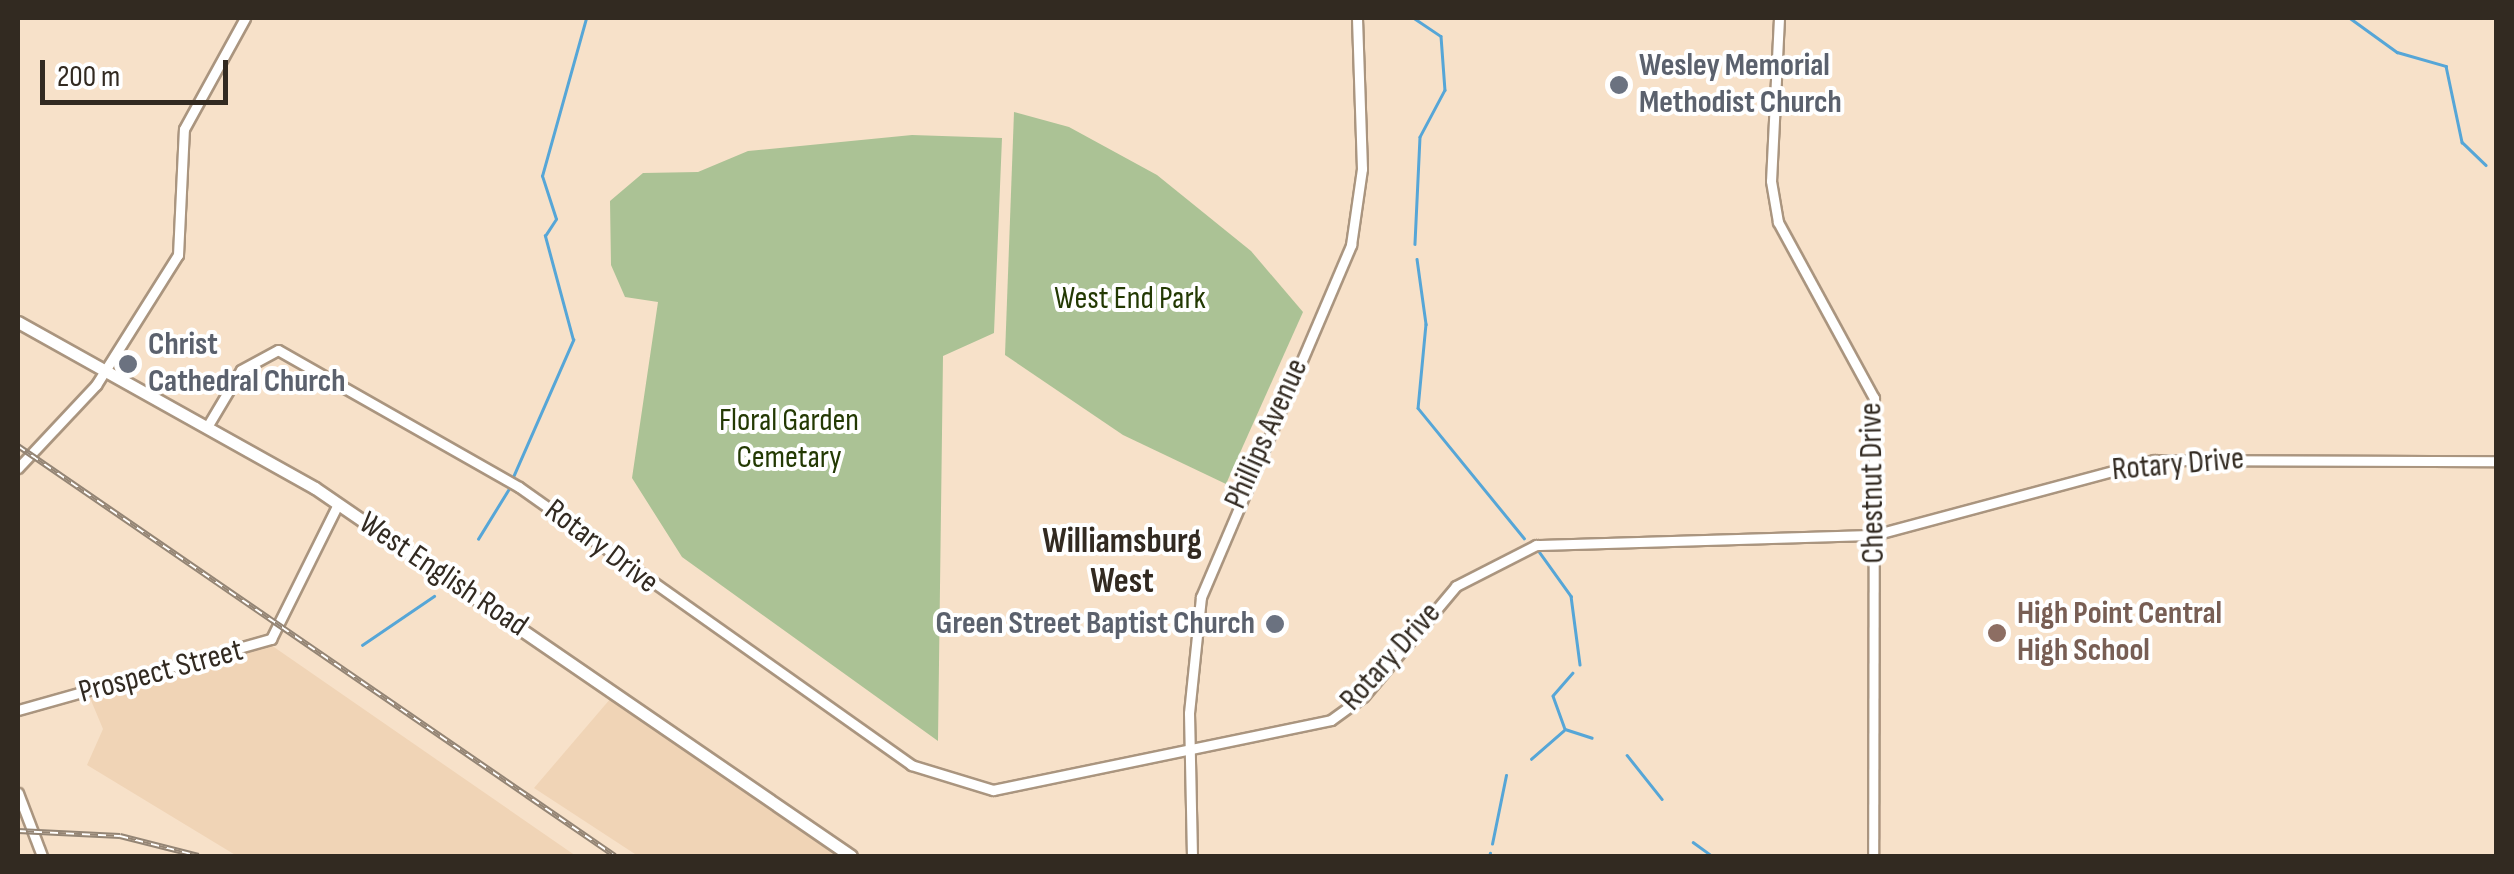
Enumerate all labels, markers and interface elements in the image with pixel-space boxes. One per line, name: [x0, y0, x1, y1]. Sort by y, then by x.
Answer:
scale bar: [45, 40, 232, 102]
place label: Wesley Memorial Methodist Church: [1639, 48, 1842, 123]
text: 200 m: [57, 59, 120, 95]
marker: Wesley Memorial Methodist Church: [1608, 74, 1630, 96]
park label: West End Park: [1054, 280, 1206, 318]
place label: Christ Cathedral Church: [148, 327, 346, 402]
marker: Christ Cathedral Church: [117, 353, 139, 375]
street label: Phillips Avenue: [1217, 353, 1317, 515]
street label: Chestnut Drive: [1852, 402, 1894, 564]
park label: Floral Garden Cemetary: [719, 403, 859, 478]
street label: Rotary Drive: [2110, 440, 2246, 490]
street label: Rotary Drive: [537, 492, 665, 602]
street label: West English Road: [351, 504, 535, 646]
district label: Williamsburg West: [1042, 521, 1202, 603]
street label: Rotary Drive: [1332, 595, 1450, 719]
place label: High Point Central High School: [2017, 596, 2222, 671]
place label: Green Street Baptist Church: [936, 605, 1255, 643]
marker: Green Street Baptist Church: [1264, 613, 1286, 635]
marker: High Point Central High School: [1986, 622, 2008, 644]
street label: Prospect Street: [75, 632, 247, 712]

